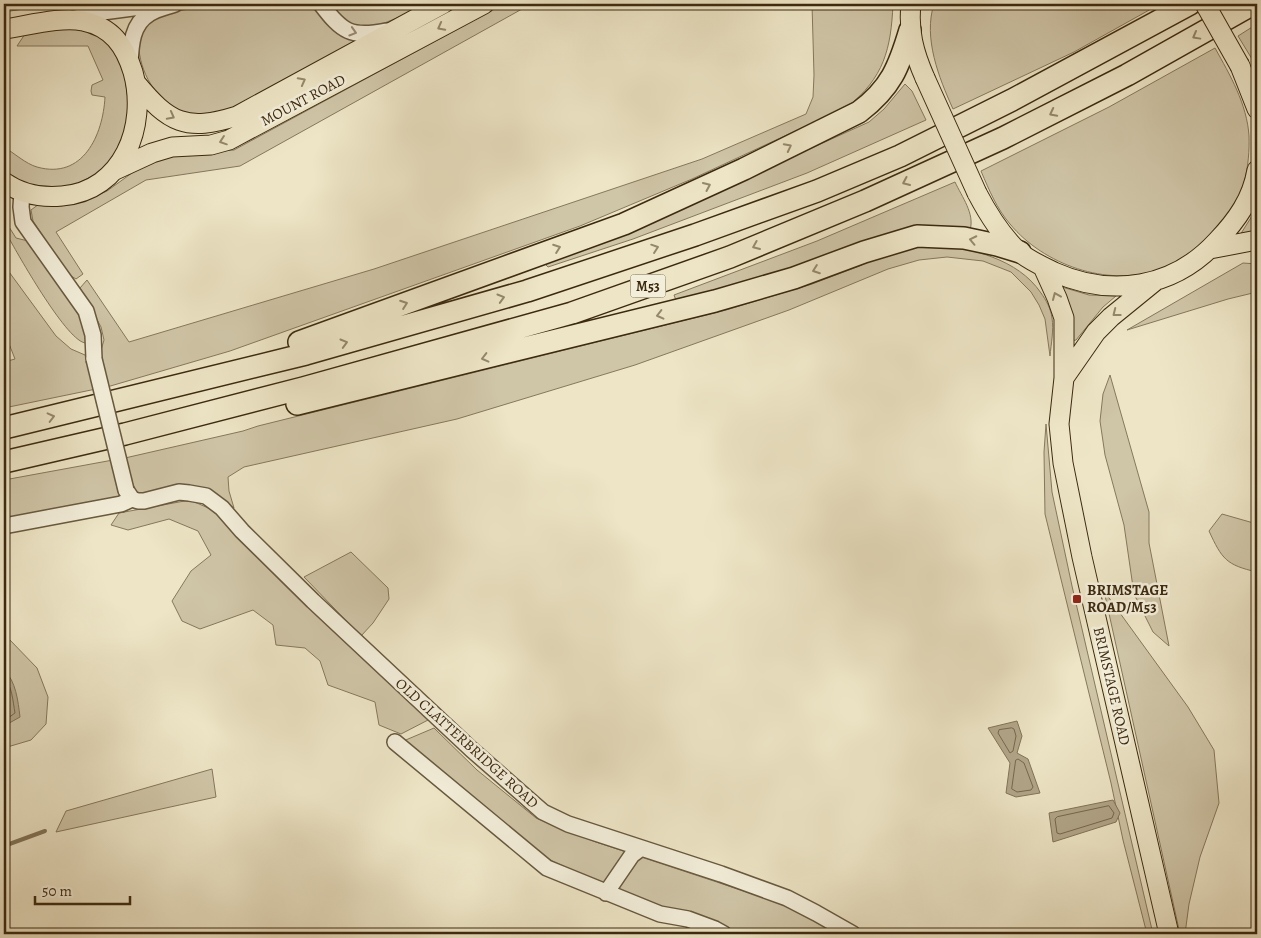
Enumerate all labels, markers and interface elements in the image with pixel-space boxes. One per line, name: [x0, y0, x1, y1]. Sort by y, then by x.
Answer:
one-way arrow: [437, 21, 446, 31]
one-way arrow: [349, 26, 357, 36]
one-way arrow: [1192, 30, 1201, 40]
street label: MOUNT ROAD: [257, 69, 349, 131]
one-way arrow: [297, 77, 306, 87]
one-way arrow: [1049, 107, 1058, 117]
one-way arrow: [166, 110, 175, 120]
one-way arrow: [220, 135, 228, 145]
one-way arrow: [782, 143, 791, 153]
one-way arrow: [902, 176, 911, 187]
one-way arrow: [702, 182, 711, 193]
one-way arrow: [968, 235, 977, 246]
one-way arrow: [752, 240, 761, 250]
one-way arrow: [552, 244, 560, 254]
one-way arrow: [650, 244, 659, 254]
one-way arrow: [812, 264, 821, 274]
road number: M53: [630, 274, 666, 298]
one-way arrow: [1051, 292, 1062, 301]
one-way arrow: [496, 294, 504, 304]
one-way arrow: [399, 300, 408, 310]
one-way arrow: [1113, 307, 1122, 316]
one-way arrow: [655, 309, 664, 320]
one-way arrow: [340, 338, 348, 348]
one-way arrow: [481, 352, 490, 363]
one-way arrow: [47, 412, 56, 423]
place label: BRIMSTAGE ROAD/M53: [1087, 580, 1168, 617]
marker: BRIMSTAGE ROAD/M53: [1071, 593, 1083, 605]
street label: BRIMSTAGE ROAD: [1089, 625, 1135, 747]
street label: OLD CLATTERBRIDGE ROAD: [391, 673, 543, 813]
scale bar: [35, 873, 130, 905]
text: 50 m: [42, 881, 72, 901]

